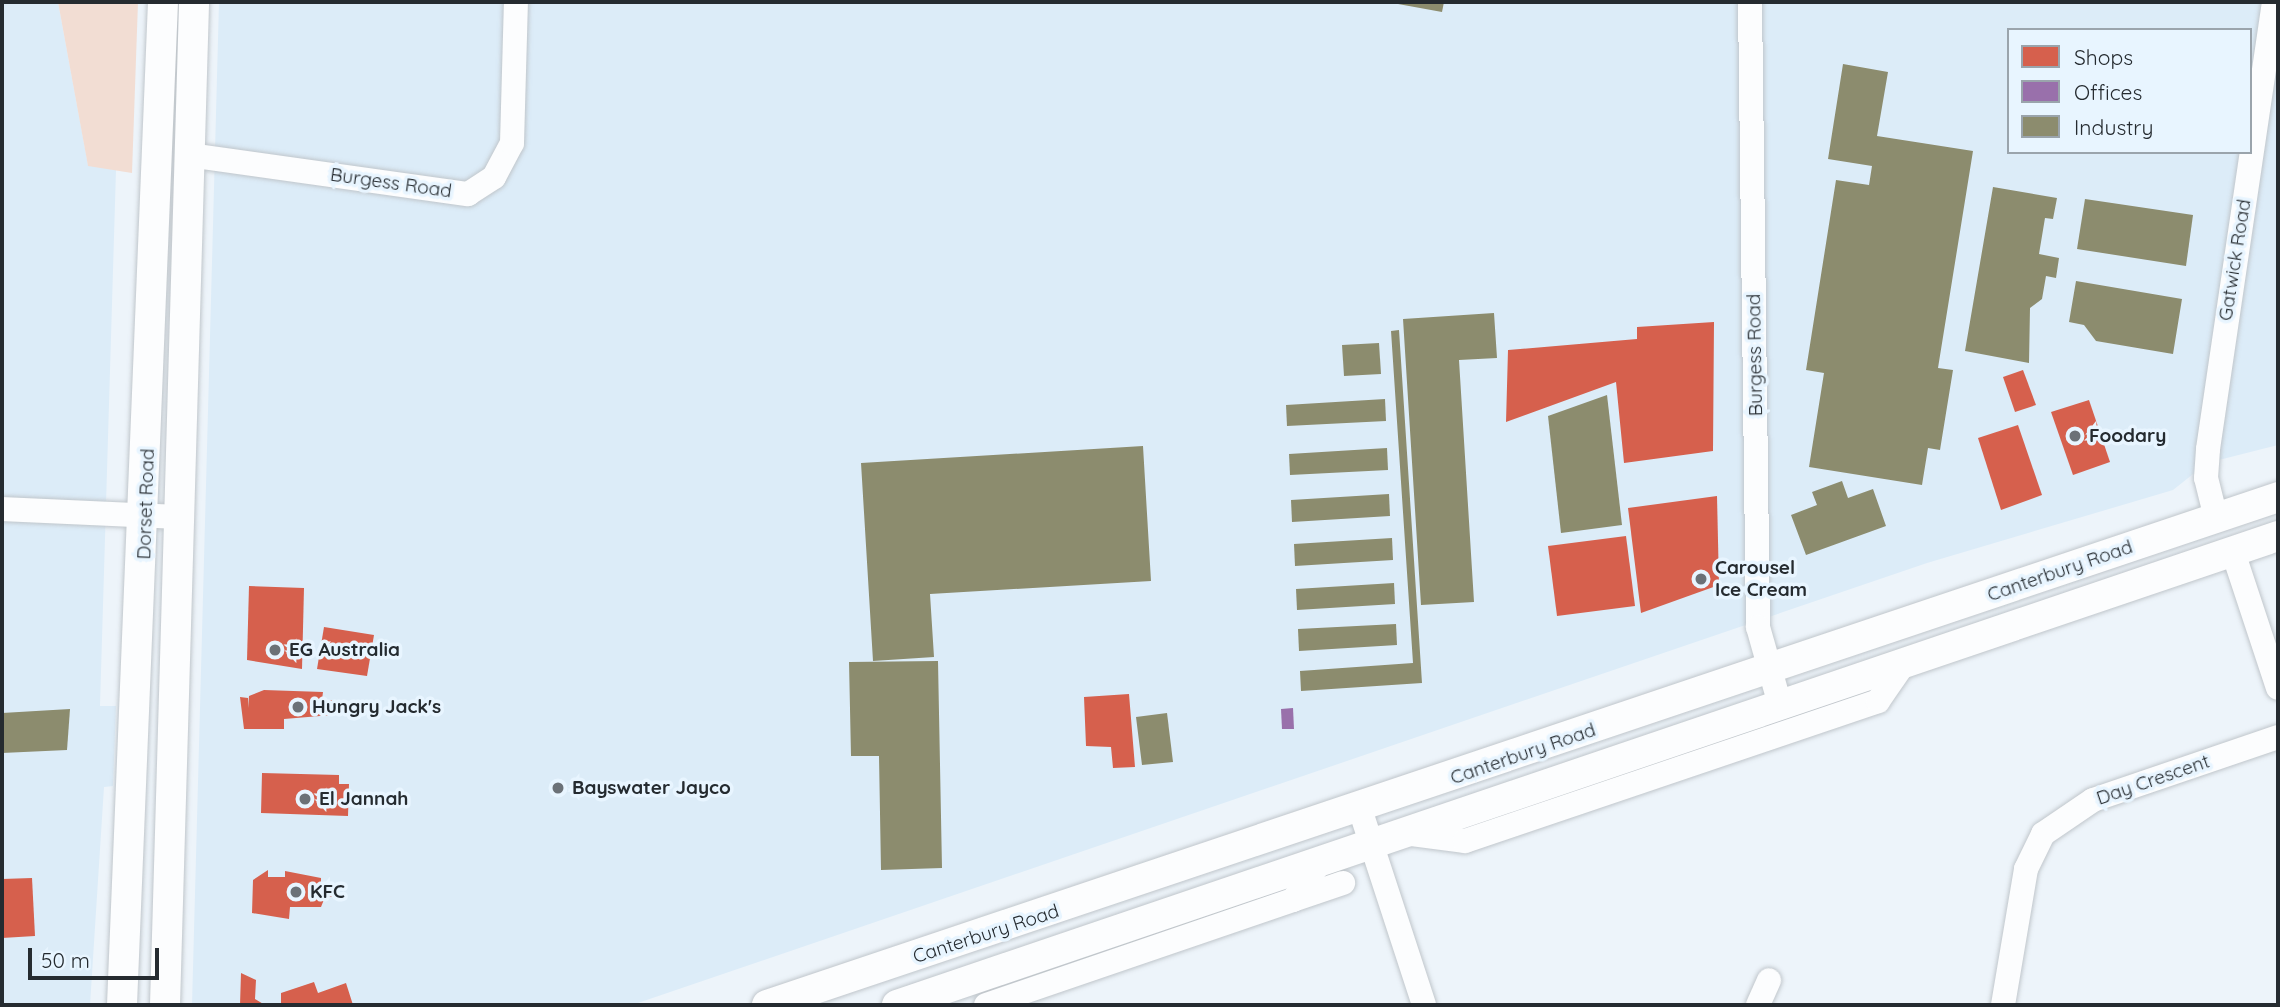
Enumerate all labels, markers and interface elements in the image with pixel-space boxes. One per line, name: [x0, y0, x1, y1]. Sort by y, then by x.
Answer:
legend: [2007, 28, 2252, 154]
text: Shops: [2074, 44, 2133, 70]
text: Offices: [2074, 79, 2142, 105]
text: Industry: [2074, 114, 2153, 140]
street label: Burgess Road: [329, 163, 453, 203]
street label: Gatwick Road: [2214, 198, 2256, 322]
street label: Burgess Road: [1743, 294, 1767, 416]
place label: Foodary: [2089, 425, 2166, 447]
marker: Foodary: [2067, 428, 2083, 444]
street label: Dorset Road: [133, 448, 159, 560]
street label: Canterbury Road: [1984, 535, 2136, 607]
place label: Carousel Ice Cream: [1715, 557, 1807, 601]
marker: Carousel Ice Cream: [1693, 571, 1709, 587]
place label: EG Australia: [289, 639, 400, 661]
marker: EG Australia: [267, 642, 283, 658]
place label: Hungry Jack's: [312, 696, 441, 718]
marker: Hungry Jack's: [290, 699, 306, 715]
street label: Canterbury Road: [1447, 718, 1599, 790]
street label: Day Crescent: [2093, 750, 2213, 810]
place label: Bayswater Jayco: [572, 777, 731, 799]
marker: Bayswater Jayco: [550, 780, 566, 796]
place label: El Jannah: [319, 788, 408, 810]
marker: El Jannah: [297, 791, 313, 807]
place label: KFC: [310, 881, 345, 903]
marker: KFC: [288, 884, 304, 900]
street label: Canterbury Road: [910, 900, 1062, 968]
scale bar: [32, 934, 163, 978]
text: 50 m: [41, 947, 90, 973]

